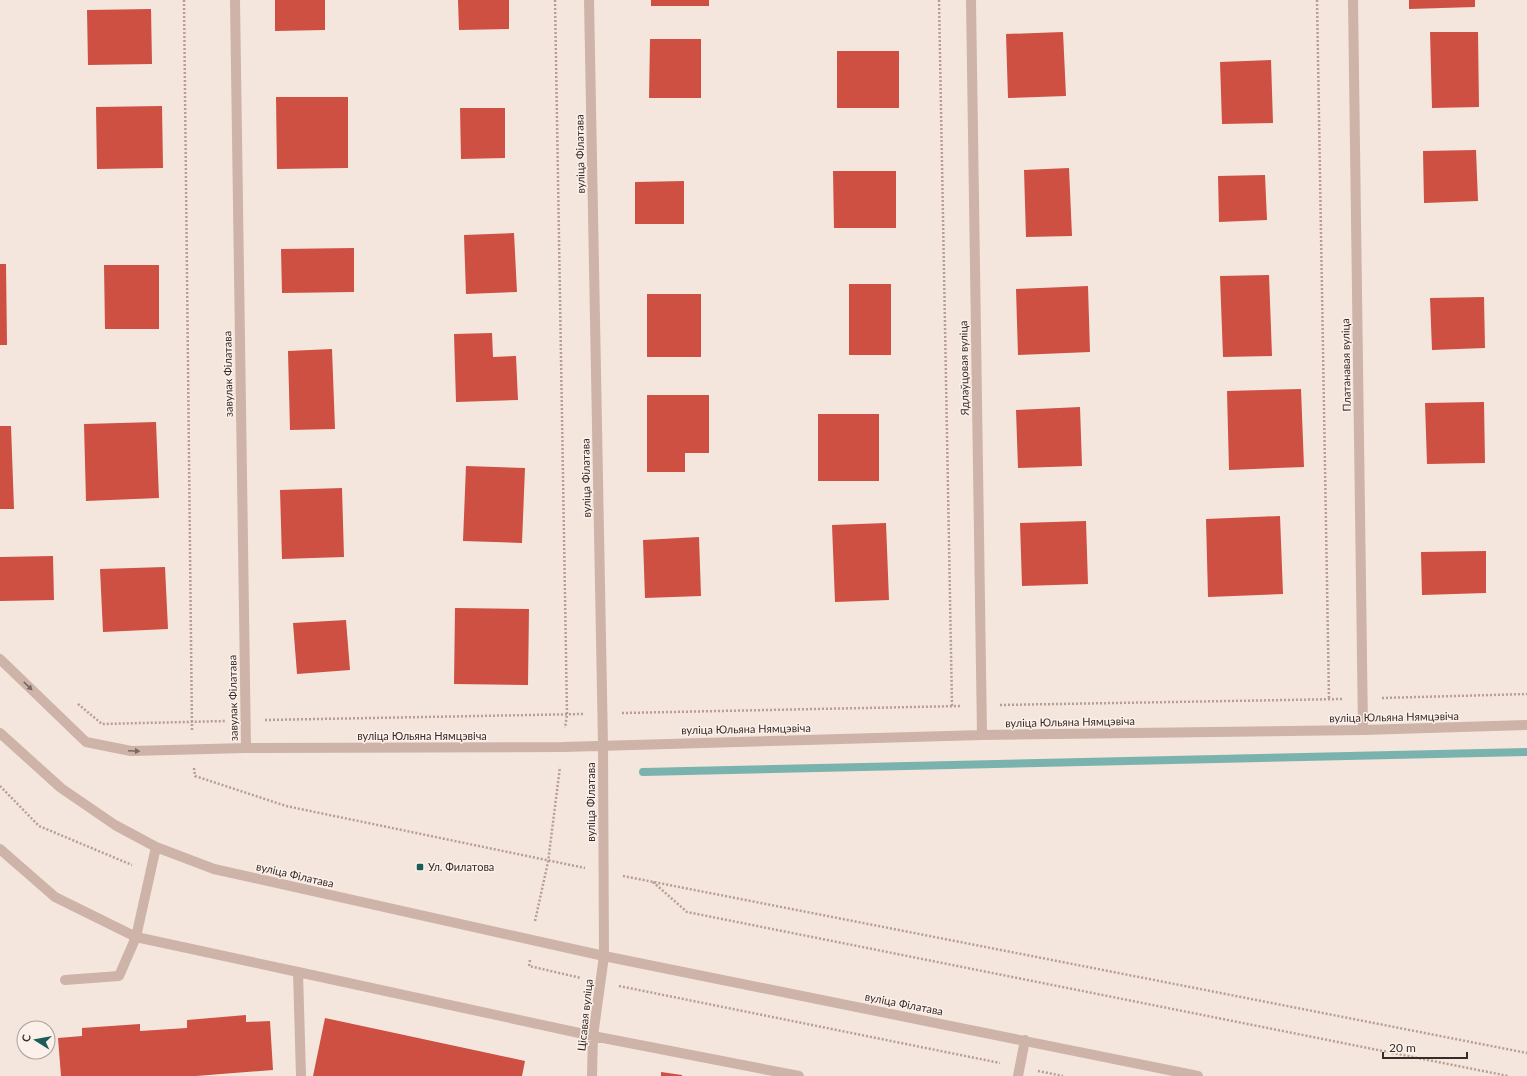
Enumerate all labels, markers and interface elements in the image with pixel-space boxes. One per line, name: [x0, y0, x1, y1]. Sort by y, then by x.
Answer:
street label: вуліца Філатава: [572, 114, 587, 194]
street label: Платанавая вуліца: [1338, 318, 1353, 412]
street label: Ядлаўцовая вуліца: [956, 320, 971, 417]
street label: завулак Філатава: [220, 331, 235, 417]
street label: вуліца Філатава: [578, 438, 593, 518]
street label: завулак Філатава: [225, 655, 240, 741]
one-way arrow: [23, 681, 33, 691]
street label: вуліца Юльяна Нямцэвіча: [1329, 709, 1459, 724]
street label: вуліца Юльяна Нямцэвіча: [1005, 714, 1135, 729]
street label: вуліца Юльяна Нямцэвіча: [681, 721, 811, 736]
street label: вуліца Юльяна Нямцэвіча: [357, 729, 487, 742]
one-way arrow: [128, 747, 141, 754]
street label: вуліца Філатава: [584, 762, 597, 842]
street label: вуліца Філатава: [255, 859, 335, 890]
place label: Ул. Филатова: [428, 860, 494, 873]
marker: Ул. Филатова: [415, 862, 425, 872]
street label: Цісавая вуліца: [574, 978, 595, 1052]
street label: вуліца Філатава: [864, 990, 944, 1017]
north arrow: [16, 1020, 56, 1060]
text: С: [19, 1032, 33, 1043]
scale bar: [1383, 1034, 1467, 1060]
text: 20 m: [1389, 1040, 1416, 1055]

